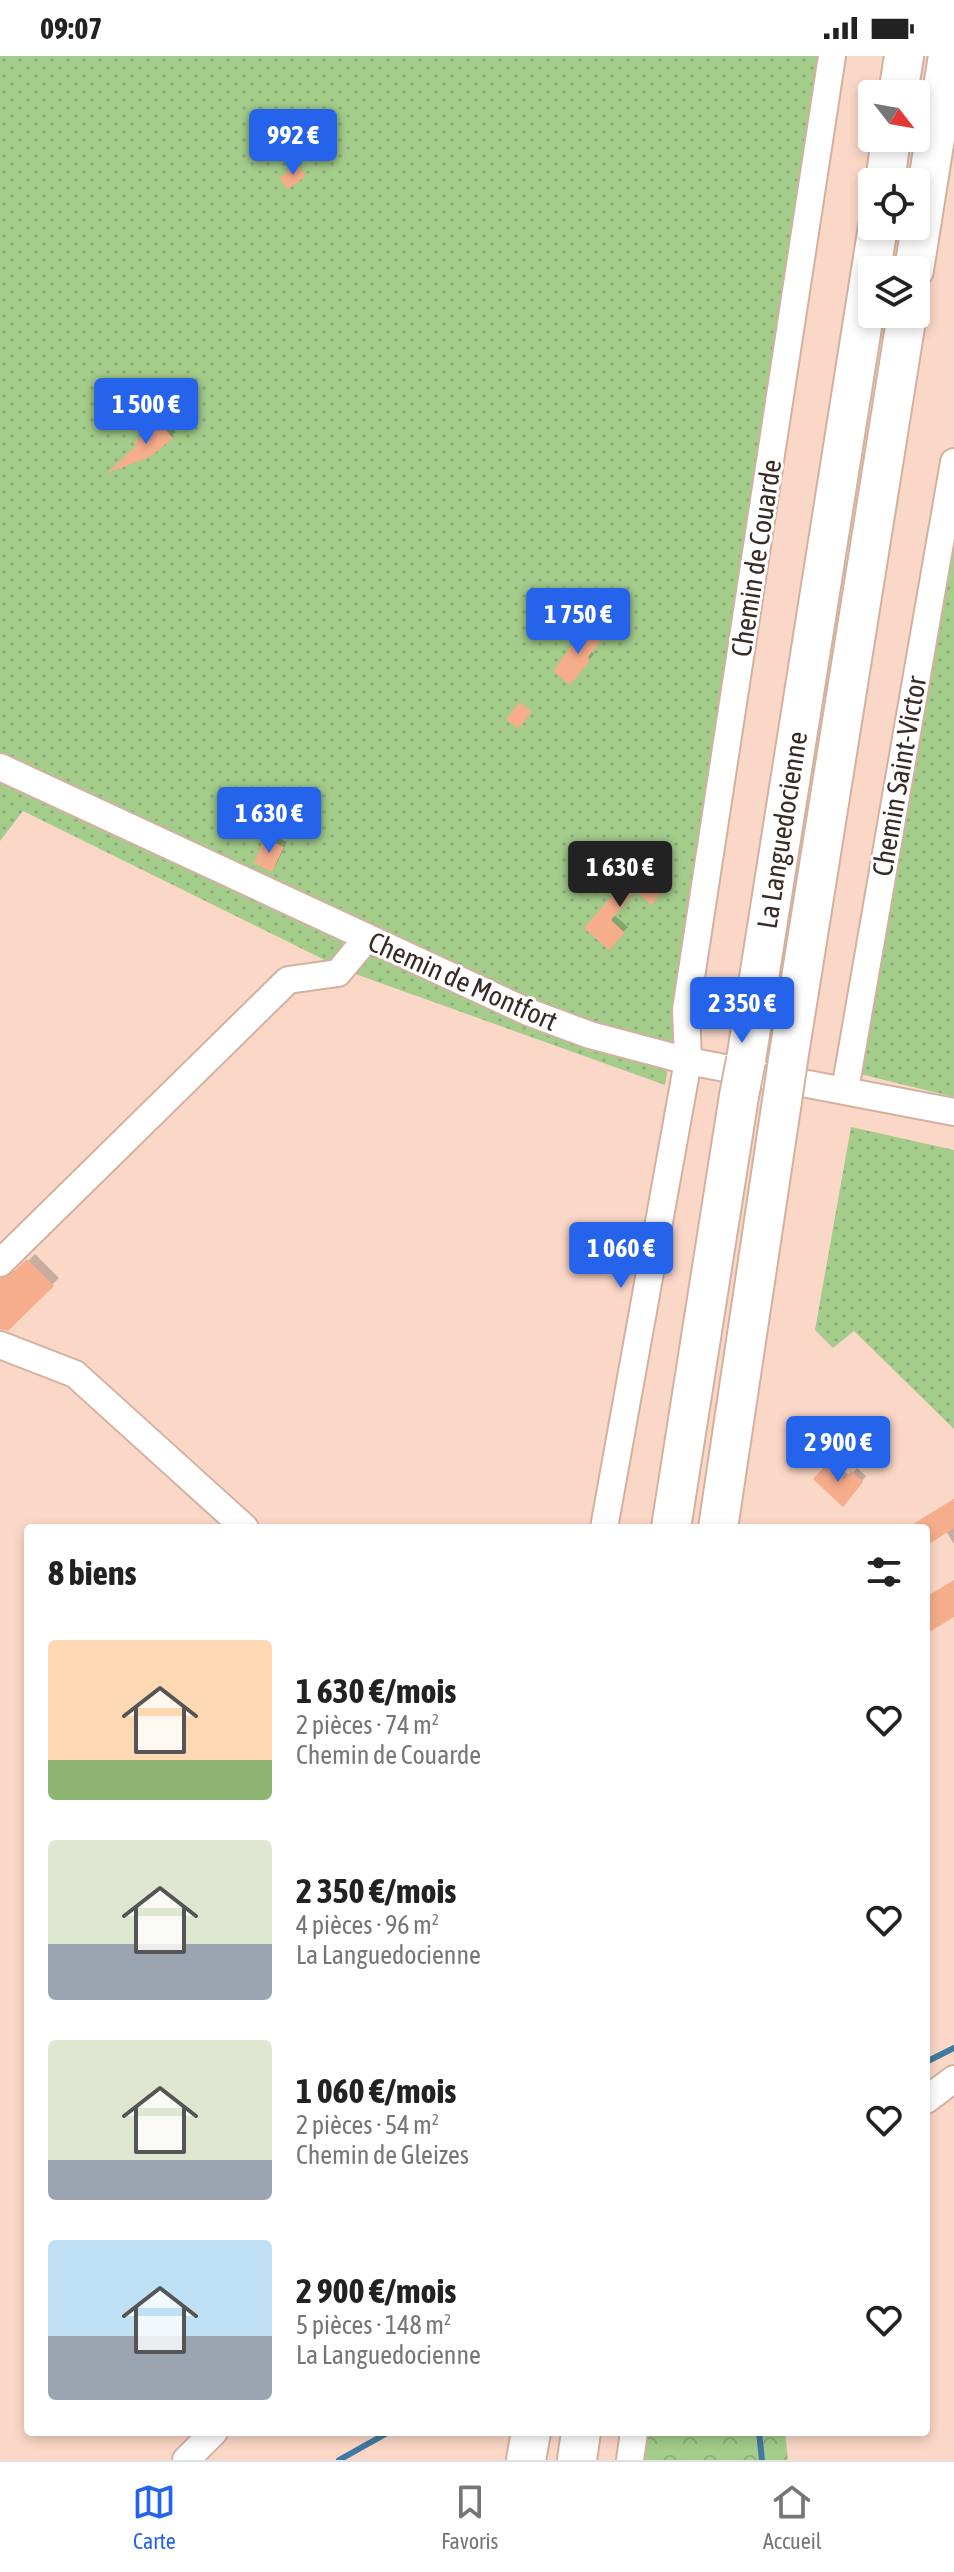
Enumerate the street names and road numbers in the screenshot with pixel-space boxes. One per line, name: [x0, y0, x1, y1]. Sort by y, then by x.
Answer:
street label: Chemin de Couarde: [725, 457, 787, 659]
street label: Chemin Saint-Victor: [866, 673, 932, 878]
street label: La Languedocienne: [751, 729, 813, 931]
street label: Chemin de Montfort: [364, 925, 562, 1037]

